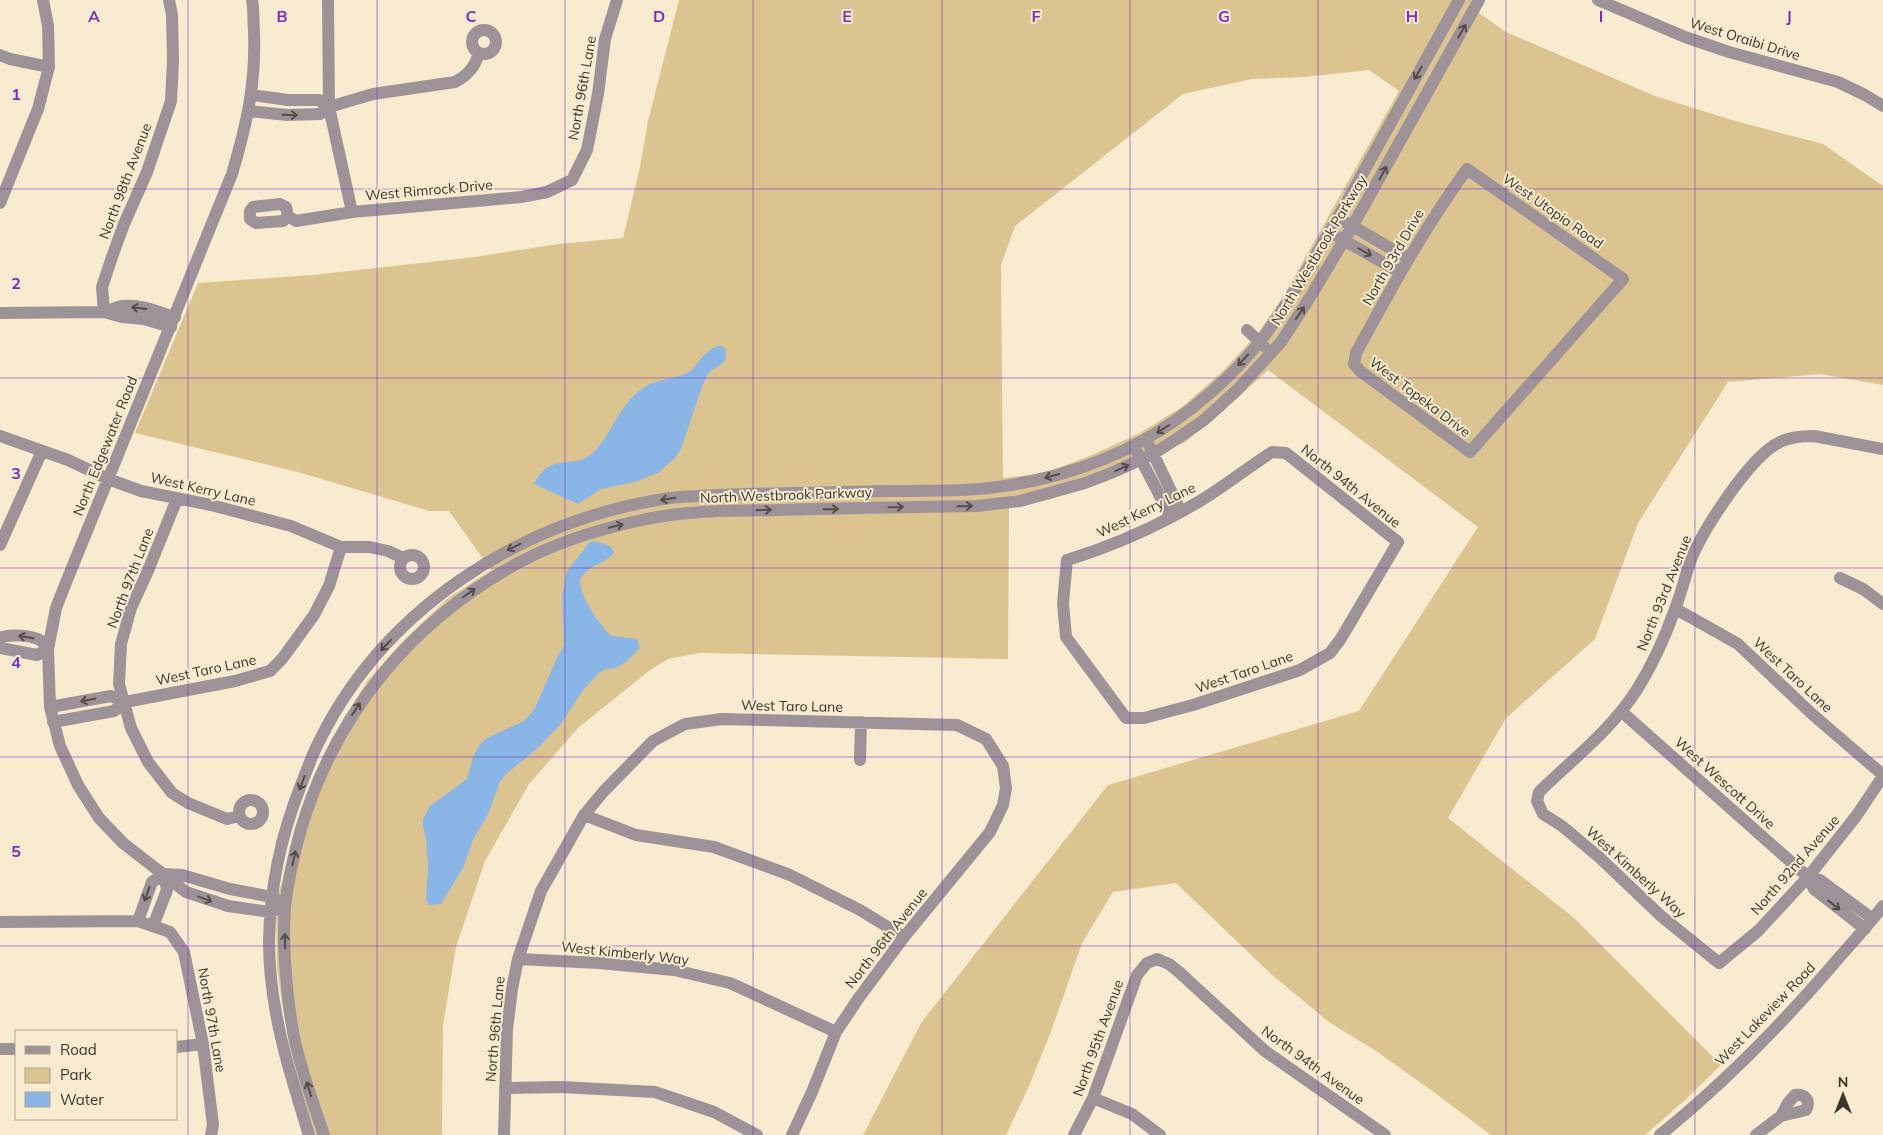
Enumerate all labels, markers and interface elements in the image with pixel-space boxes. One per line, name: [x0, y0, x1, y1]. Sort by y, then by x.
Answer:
text: A: [88, 6, 100, 26]
text: B: [276, 6, 288, 26]
text: C: [466, 6, 477, 26]
text: D: [653, 6, 665, 26]
text: E: [842, 6, 852, 26]
text: F: [1031, 6, 1041, 26]
text: G: [1218, 6, 1230, 26]
text: H: [1406, 6, 1418, 26]
text: I: [1599, 6, 1603, 26]
text: J: [1786, 6, 1792, 26]
street label: West Oraibi Drive: [1688, 14, 1802, 64]
one-way arrow: [1457, 24, 1467, 38]
street label: North 96th Lane: [564, 34, 600, 142]
one-way arrow: [1412, 65, 1422, 79]
text: 1: [11, 84, 21, 104]
one-way arrow: [282, 110, 298, 119]
street label: North 98th Avenue: [95, 120, 155, 242]
one-way arrow: [1378, 166, 1388, 181]
street label: West Utopia Road: [1499, 170, 1607, 252]
street label: North Westbrook Parkway: [1267, 171, 1371, 328]
street label: West Rimrock Drive: [365, 175, 493, 205]
street label: North 93rd Drive: [1358, 206, 1428, 308]
one-way arrow: [1357, 247, 1372, 257]
text: 2: [11, 273, 21, 293]
one-way arrow: [132, 303, 148, 313]
one-way arrow: [1295, 306, 1305, 320]
street label: West Topeka Drive: [1366, 353, 1474, 441]
one-way arrow: [1237, 354, 1249, 366]
street label: North Edgewater Road: [69, 373, 141, 519]
one-way arrow: [1156, 424, 1170, 434]
street label: North 94th Avenue: [1298, 440, 1404, 532]
text: 3: [11, 463, 21, 483]
one-way arrow: [1114, 463, 1129, 472]
street label: West Kerry Lane: [149, 468, 257, 510]
one-way arrow: [1044, 471, 1060, 481]
street label: West Kerry Lane: [1094, 478, 1198, 542]
street label: North Westbrook Parkway: [700, 483, 873, 507]
one-way arrow: [661, 494, 677, 504]
one-way arrow: [956, 501, 973, 511]
one-way arrow: [887, 503, 903, 512]
one-way arrow: [822, 504, 839, 514]
one-way arrow: [756, 506, 772, 515]
one-way arrow: [607, 521, 623, 530]
street label: North 97th Lane: [103, 525, 157, 631]
street label: North 93rd Avenue: [1633, 532, 1695, 654]
one-way arrow: [507, 543, 522, 552]
one-way arrow: [462, 588, 476, 598]
one-way arrow: [18, 632, 34, 642]
street label: West Taro Lane: [1750, 634, 1836, 716]
one-way arrow: [380, 639, 392, 651]
street label: West Taro Lane: [1193, 647, 1295, 697]
street label: West Taro Lane: [154, 651, 258, 689]
text: 4: [11, 652, 21, 672]
one-way arrow: [80, 696, 96, 705]
street label: West Taro Lane: [741, 696, 843, 716]
one-way arrow: [351, 702, 362, 716]
street label: West Wescott Drive: [1671, 733, 1779, 833]
one-way arrow: [297, 775, 306, 790]
street label: North 92nd Avenue: [1747, 811, 1843, 919]
street label: West Kimberly Way: [1582, 822, 1690, 922]
text: 5: [11, 841, 21, 861]
one-way arrow: [290, 850, 299, 866]
street label: North 96th Avenue: [841, 884, 931, 992]
one-way arrow: [142, 886, 151, 902]
one-way arrow: [197, 895, 213, 904]
one-way arrow: [1827, 900, 1841, 910]
one-way arrow: [280, 933, 290, 950]
street label: West Kimberly Way: [560, 937, 690, 969]
street label: West Lakeview Road: [1711, 959, 1819, 1069]
street label: North 97th Lane: [194, 966, 230, 1074]
street label: North 96th Lane: [481, 975, 509, 1083]
street label: North 95th Avenue: [1069, 977, 1127, 1099]
street label: North 94th Avenue: [1258, 1022, 1368, 1108]
legend: [15, 1030, 178, 1120]
text: Road: [60, 1040, 97, 1059]
text: Park: [60, 1065, 92, 1084]
north arrow: [1818, 1070, 1868, 1120]
text: N: [1838, 1073, 1848, 1091]
one-way arrow: [304, 1081, 314, 1097]
text: Water: [60, 1090, 104, 1109]

